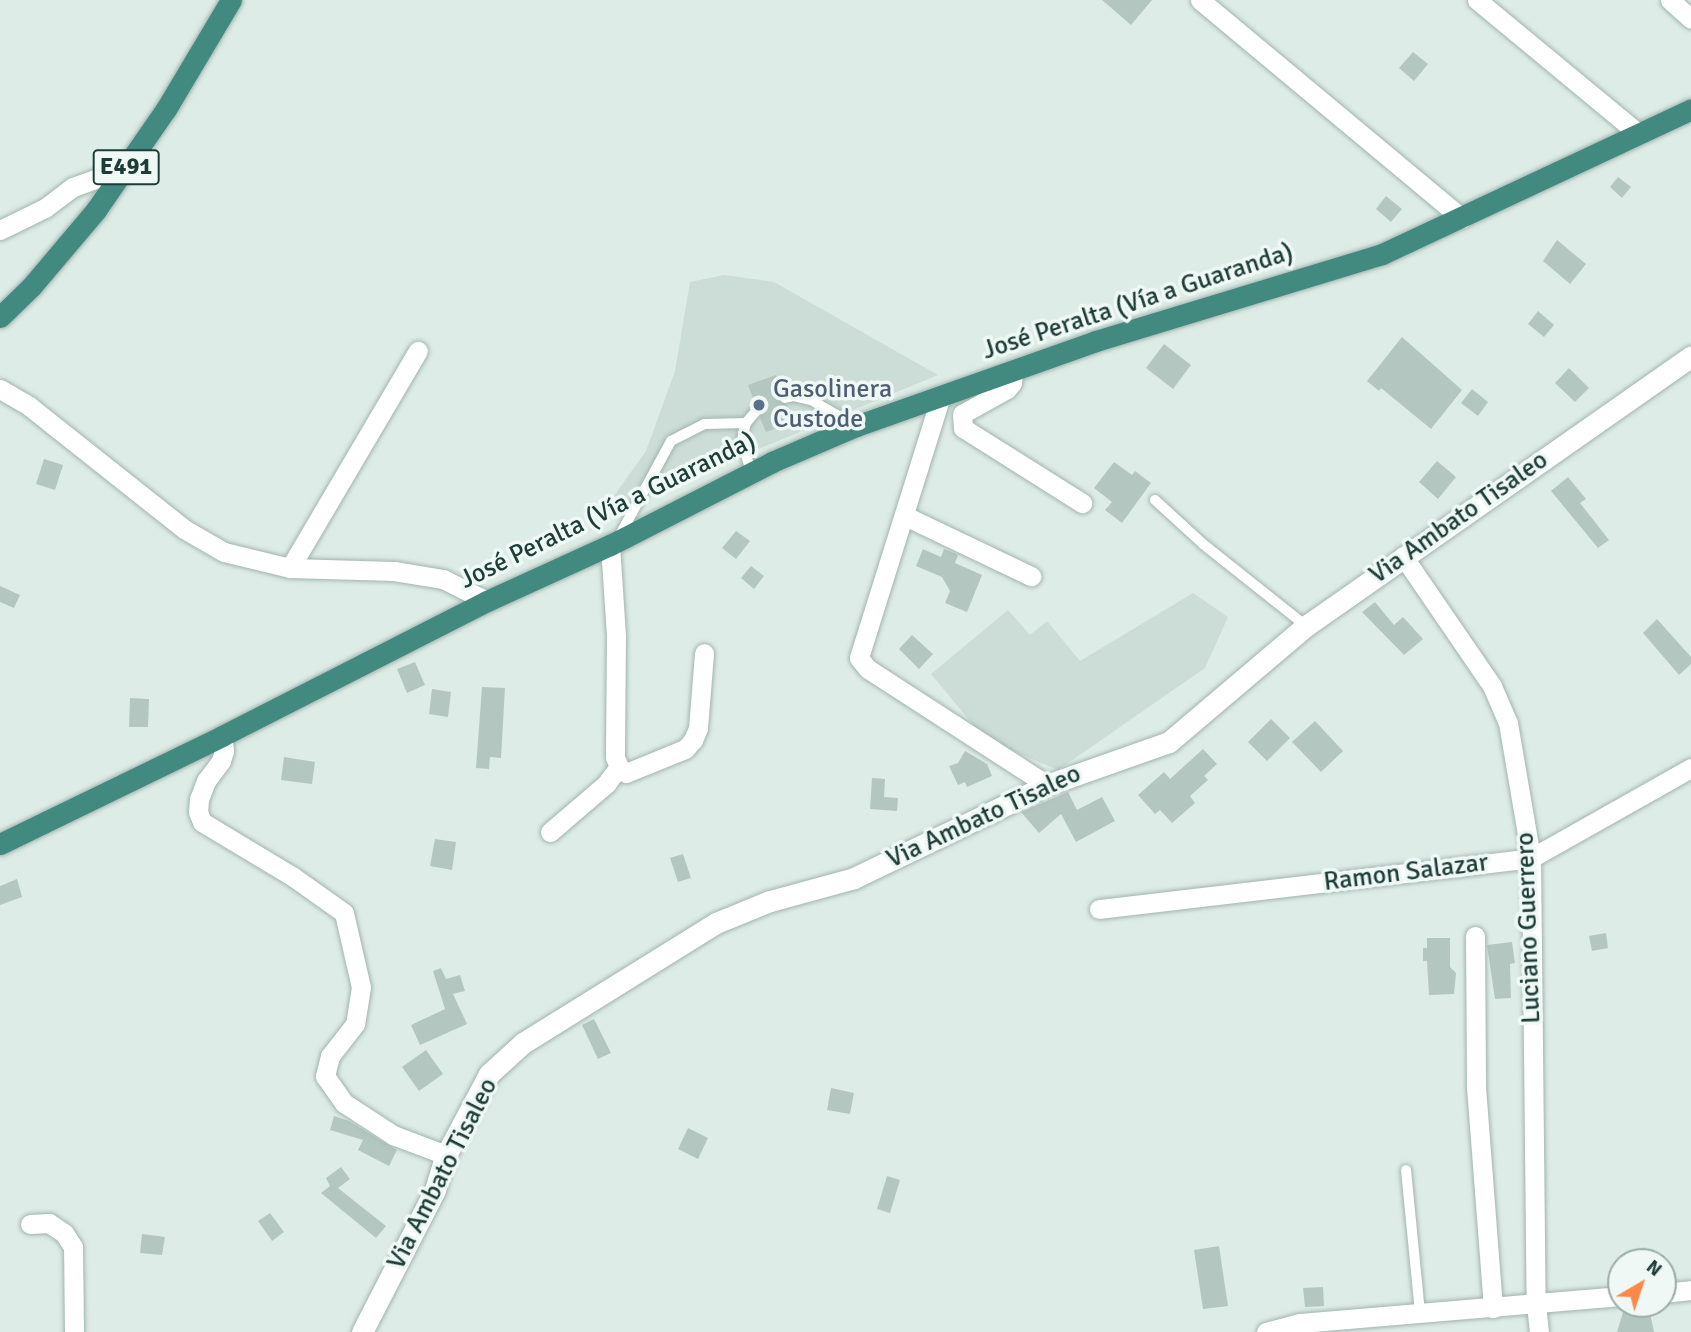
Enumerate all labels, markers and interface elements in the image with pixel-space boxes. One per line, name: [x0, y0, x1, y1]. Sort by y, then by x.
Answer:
road number: E491: [91, 146, 161, 188]
street label: José Peralta (Vía a Guaranda): [979, 237, 1297, 367]
place label: Gasolinera Custode: [773, 374, 892, 436]
marker: Gasolinera Custode: [751, 397, 767, 413]
street label: José Peralta (Vía a Guaranda): [455, 426, 761, 596]
street label: Via Ambato Tisaleo: [1364, 445, 1554, 591]
street label: Via Ambato Tisaleo: [882, 758, 1086, 876]
street label: Luciano Guerrero: [1510, 832, 1548, 1024]
street label: Ramon Salazar: [1322, 847, 1490, 899]
street label: Via Ambato Tisaleo: [381, 1073, 505, 1275]
north arrow: [1607, 1248, 1677, 1318]
text: N: [1641, 1255, 1667, 1282]

